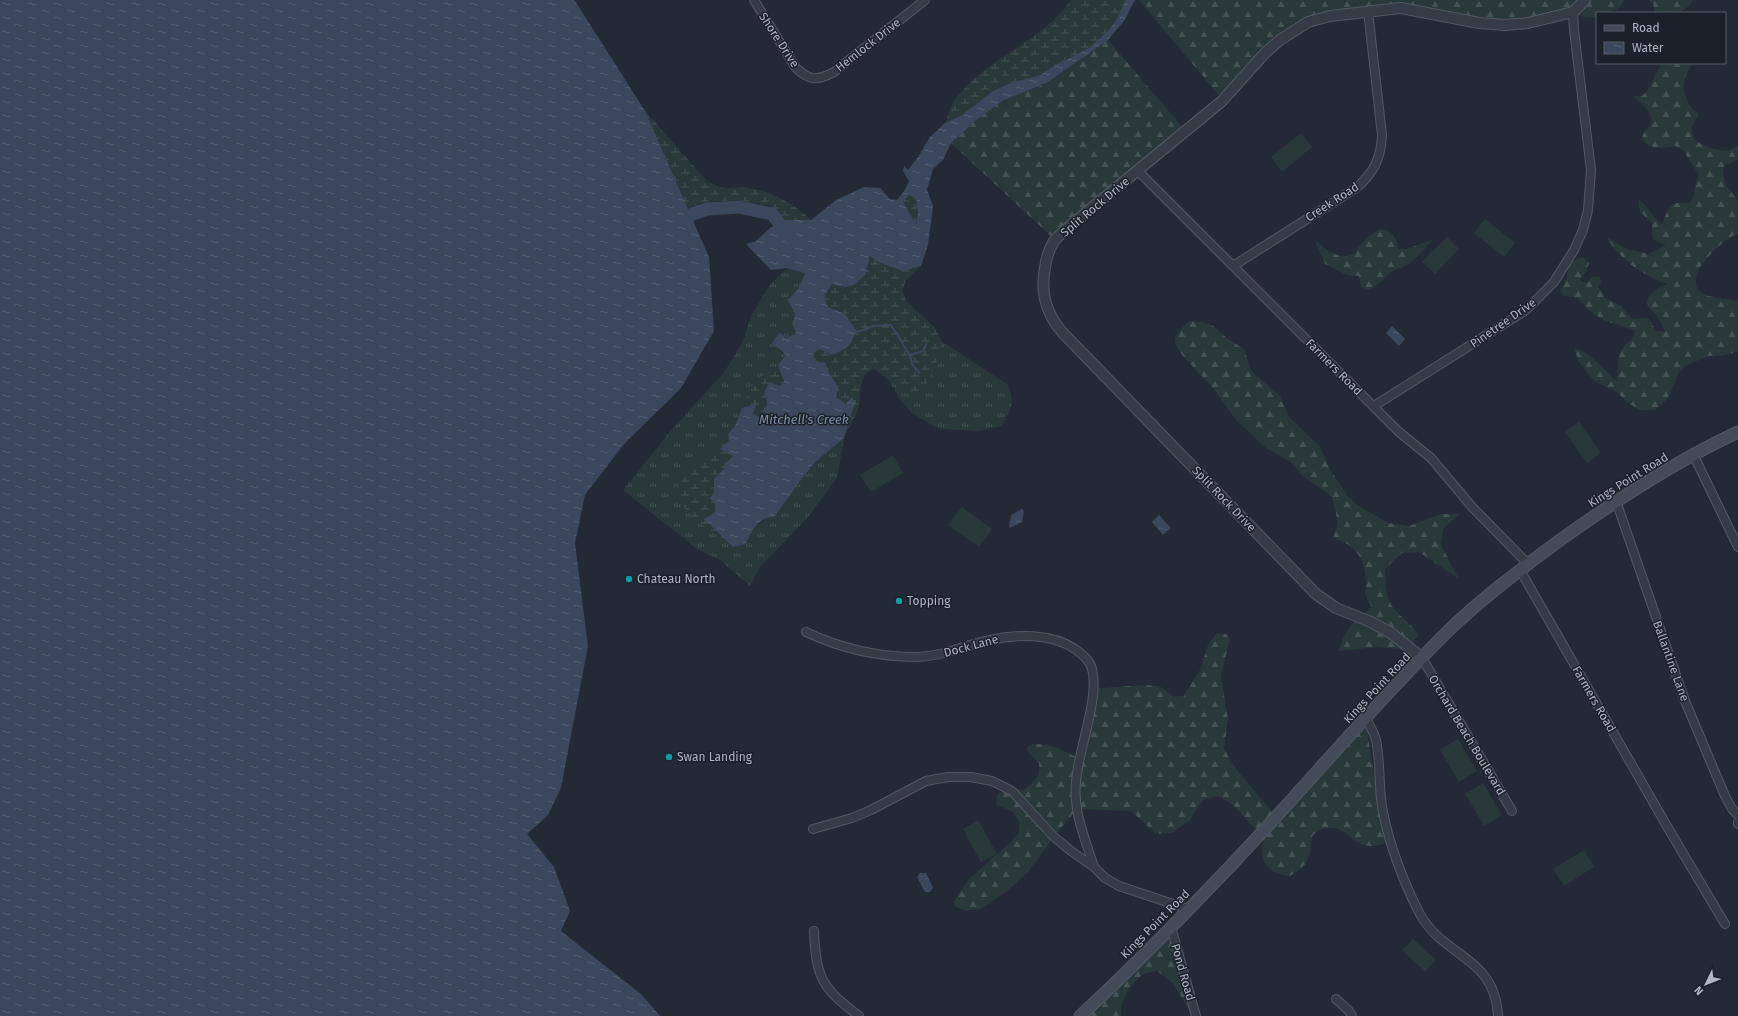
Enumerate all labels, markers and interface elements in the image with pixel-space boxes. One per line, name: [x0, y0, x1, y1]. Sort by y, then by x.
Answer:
street label: Shore Drive: [756, 10, 802, 70]
legend: [1596, 12, 1726, 64]
street label: Hemlock Drive: [833, 15, 903, 75]
text: Road: [1632, 21, 1660, 35]
text: Water: [1632, 41, 1664, 55]
street label: Split Rock Drive: [1058, 174, 1132, 240]
street label: Creek Road: [1303, 180, 1361, 224]
street label: Pinetree Drive: [1467, 295, 1539, 351]
street label: Farmers Road: [1303, 336, 1365, 398]
water label: Mitchell's Creek: [759, 412, 849, 427]
street label: Kings Point Road: [1585, 450, 1671, 510]
street label: Split Rock Drive: [1189, 463, 1259, 535]
place label: Chateau North: [637, 572, 716, 586]
marker: Chateau North: [624, 574, 634, 584]
place label: Topping: [907, 594, 951, 608]
marker: Topping: [894, 596, 904, 606]
street label: Ballantine Lane: [1650, 619, 1692, 703]
street label: Dock Lane: [942, 632, 1000, 660]
street label: Kings Point Road: [1341, 650, 1413, 726]
street label: Farmers Road: [1569, 663, 1619, 735]
street label: Orchard Beach Boulevard: [1426, 672, 1508, 798]
place label: Swan Landing: [677, 750, 753, 764]
marker: Swan Landing: [664, 752, 674, 762]
street label: Kings Point Road: [1118, 887, 1192, 961]
street label: Pond Road: [1168, 942, 1198, 1002]
north arrow: [1686, 964, 1726, 1004]
text: N: [1692, 983, 1706, 998]

